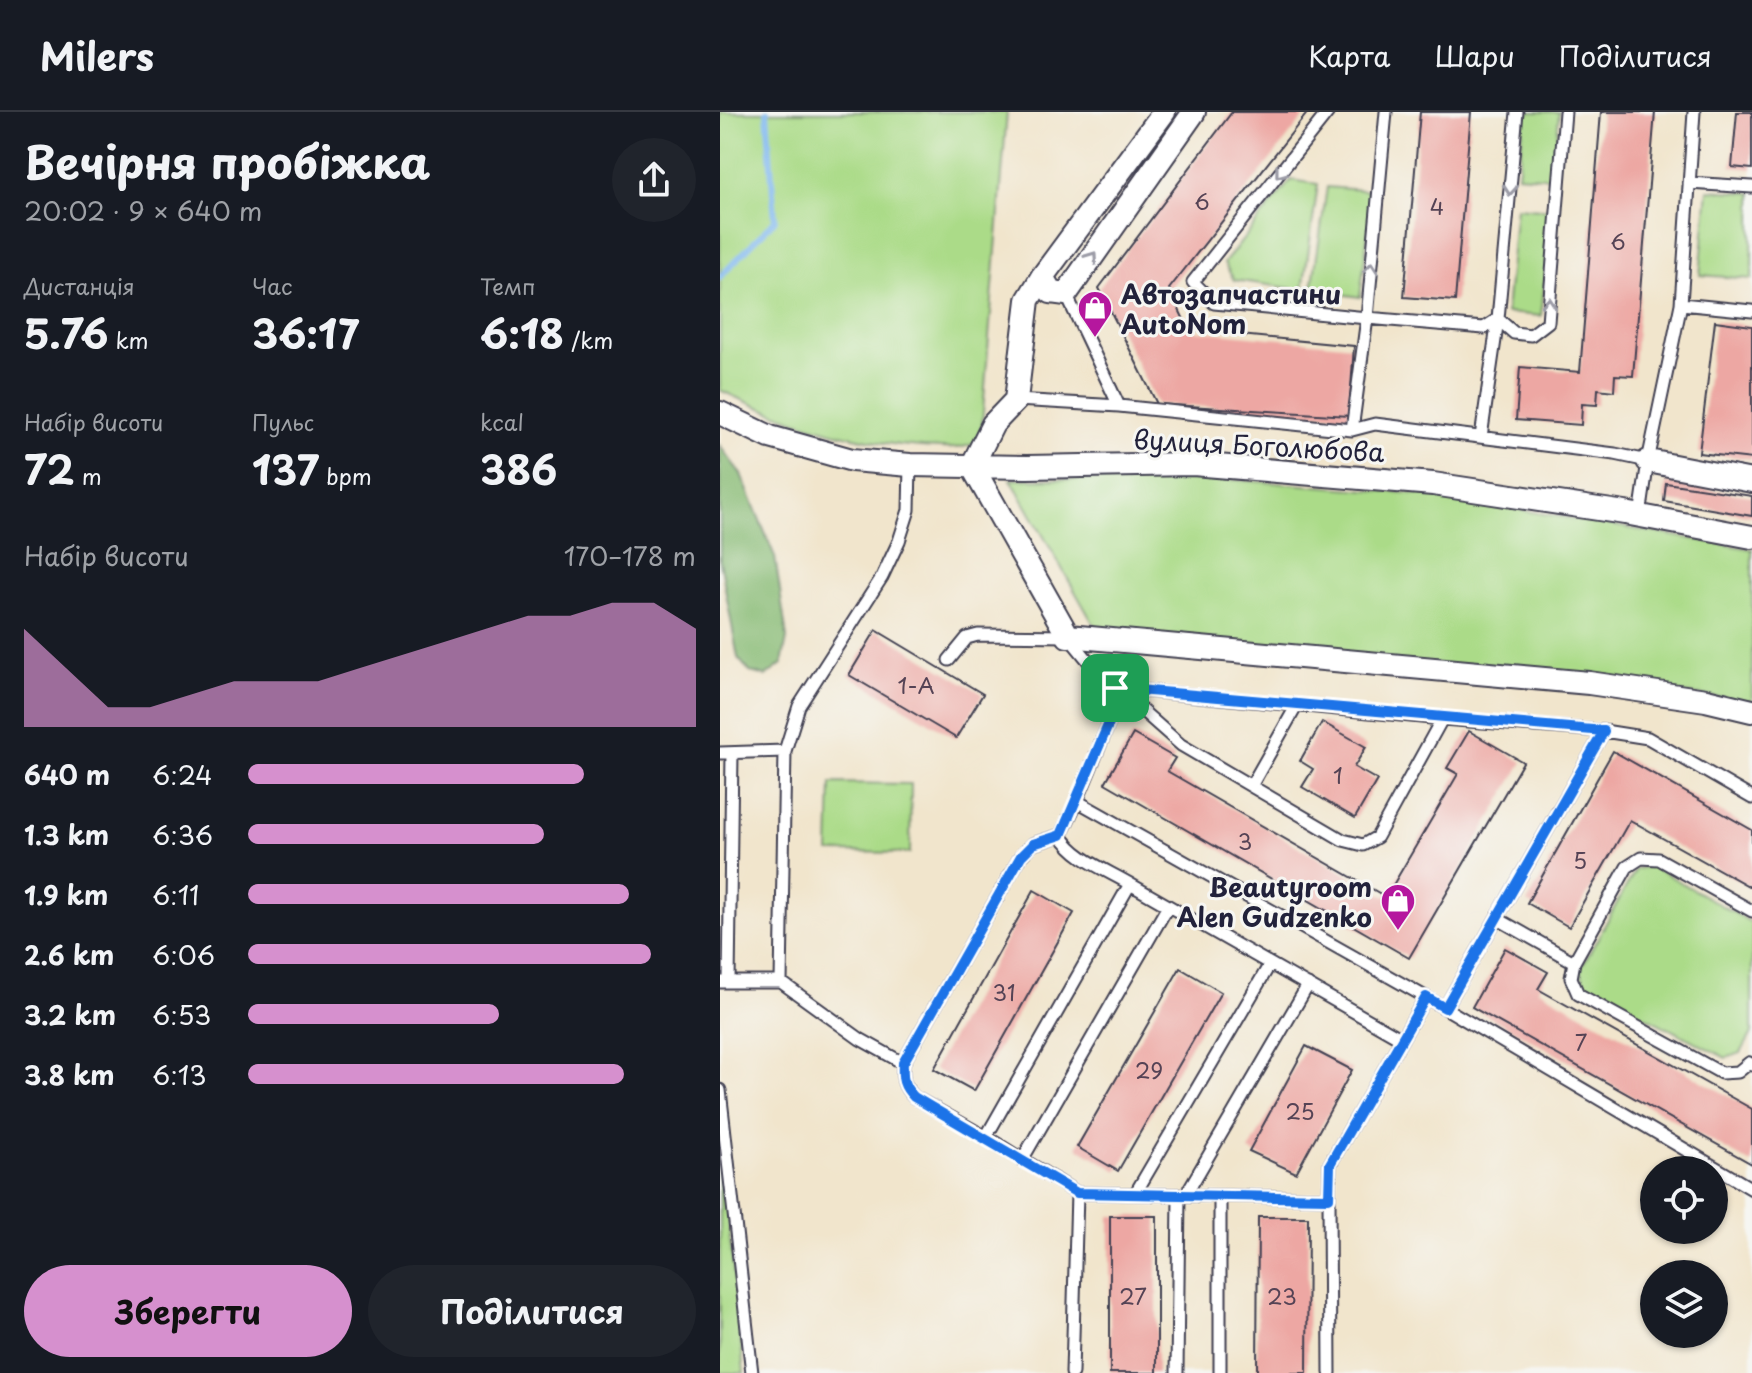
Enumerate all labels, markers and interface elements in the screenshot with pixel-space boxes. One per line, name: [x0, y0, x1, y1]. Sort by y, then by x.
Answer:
text: Milers: [40, 27, 154, 84]
text: Карта: [1308, 34, 1390, 77]
text: Шари: [1434, 34, 1515, 77]
text: Поділитися: [1559, 34, 1712, 77]
text: Вечірня пробіжка: [24, 128, 430, 194]
button: share: [612, 138, 696, 222]
one-way arrow: [1275, 164, 1290, 178]
house number: 6: [1194, 184, 1210, 217]
one-way arrow: [1501, 184, 1518, 197]
house number: 4: [1430, 189, 1444, 222]
text: 20:02 · 9 × 640 m: [24, 191, 262, 230]
house number: 6: [1610, 224, 1626, 257]
one-way arrow: [1082, 251, 1097, 265]
one-way arrow: [1363, 261, 1380, 274]
text: Дистанція: [24, 269, 135, 302]
text: Час: [252, 269, 292, 302]
text: Темп: [480, 269, 536, 302]
place label: Автозапчастини AutoNom: [1121, 274, 1341, 343]
shop icon: Автозапчастини AutoNom: [1076, 289, 1114, 339]
one-way arrow: [1540, 296, 1557, 309]
text: 5.76: [24, 302, 108, 363]
text: 36:17: [252, 302, 359, 363]
text: 6:18: [480, 302, 564, 363]
text: km: [108, 323, 149, 356]
text: /km: [564, 323, 613, 356]
text: Набір висоти: [24, 405, 163, 438]
text: Пульс: [252, 405, 314, 438]
text: kcal: [480, 405, 524, 438]
street label: вулиця Боголюбова: [1133, 419, 1386, 471]
text: 72: [24, 438, 75, 499]
text: 137: [252, 438, 319, 499]
text: 386: [480, 438, 557, 499]
text: m: [75, 459, 102, 492]
text: bpm: [319, 459, 372, 492]
text: Набір висоти: [24, 536, 189, 575]
text: 170–178 m: [564, 536, 696, 575]
pin: [1081, 654, 1149, 722]
icon: arrive: [1093, 666, 1137, 710]
house number: 1-А: [897, 668, 935, 701]
text: 640 m: [24, 755, 110, 794]
text: 6:24: [152, 755, 213, 794]
house number: 1: [1333, 758, 1343, 791]
text: 1.3 km: [24, 815, 109, 854]
text: 6:36: [152, 815, 213, 854]
house number: 3: [1238, 824, 1252, 857]
house number: 5: [1573, 843, 1587, 876]
place label: Beautyroom Alen Gudzenko: [1177, 867, 1372, 936]
text: 1.9 km: [24, 875, 108, 914]
text: 6:11: [152, 875, 199, 914]
shop icon: Beautyroom Alen Gudzenko: [1379, 882, 1417, 932]
text: 2.6 km: [24, 935, 114, 974]
text: 6:06: [152, 935, 215, 974]
house number: 31: [992, 975, 1016, 1008]
text: 3.2 km: [24, 995, 116, 1034]
text: 6:53: [152, 995, 211, 1034]
house number: 7: [1575, 1025, 1587, 1058]
house number: 29: [1135, 1053, 1163, 1086]
text: 3.8 km: [24, 1055, 115, 1094]
text: 6:13: [152, 1055, 207, 1094]
house number: 25: [1285, 1094, 1315, 1127]
map controls: [1640, 1156, 1728, 1348]
button: locate: [1640, 1156, 1728, 1244]
button: layers: [1640, 1260, 1728, 1348]
button: Зберегти: [24, 1265, 352, 1357]
button: Поділитися: [368, 1265, 696, 1357]
house number: 27: [1119, 1279, 1147, 1312]
house number: 23: [1267, 1279, 1297, 1312]

